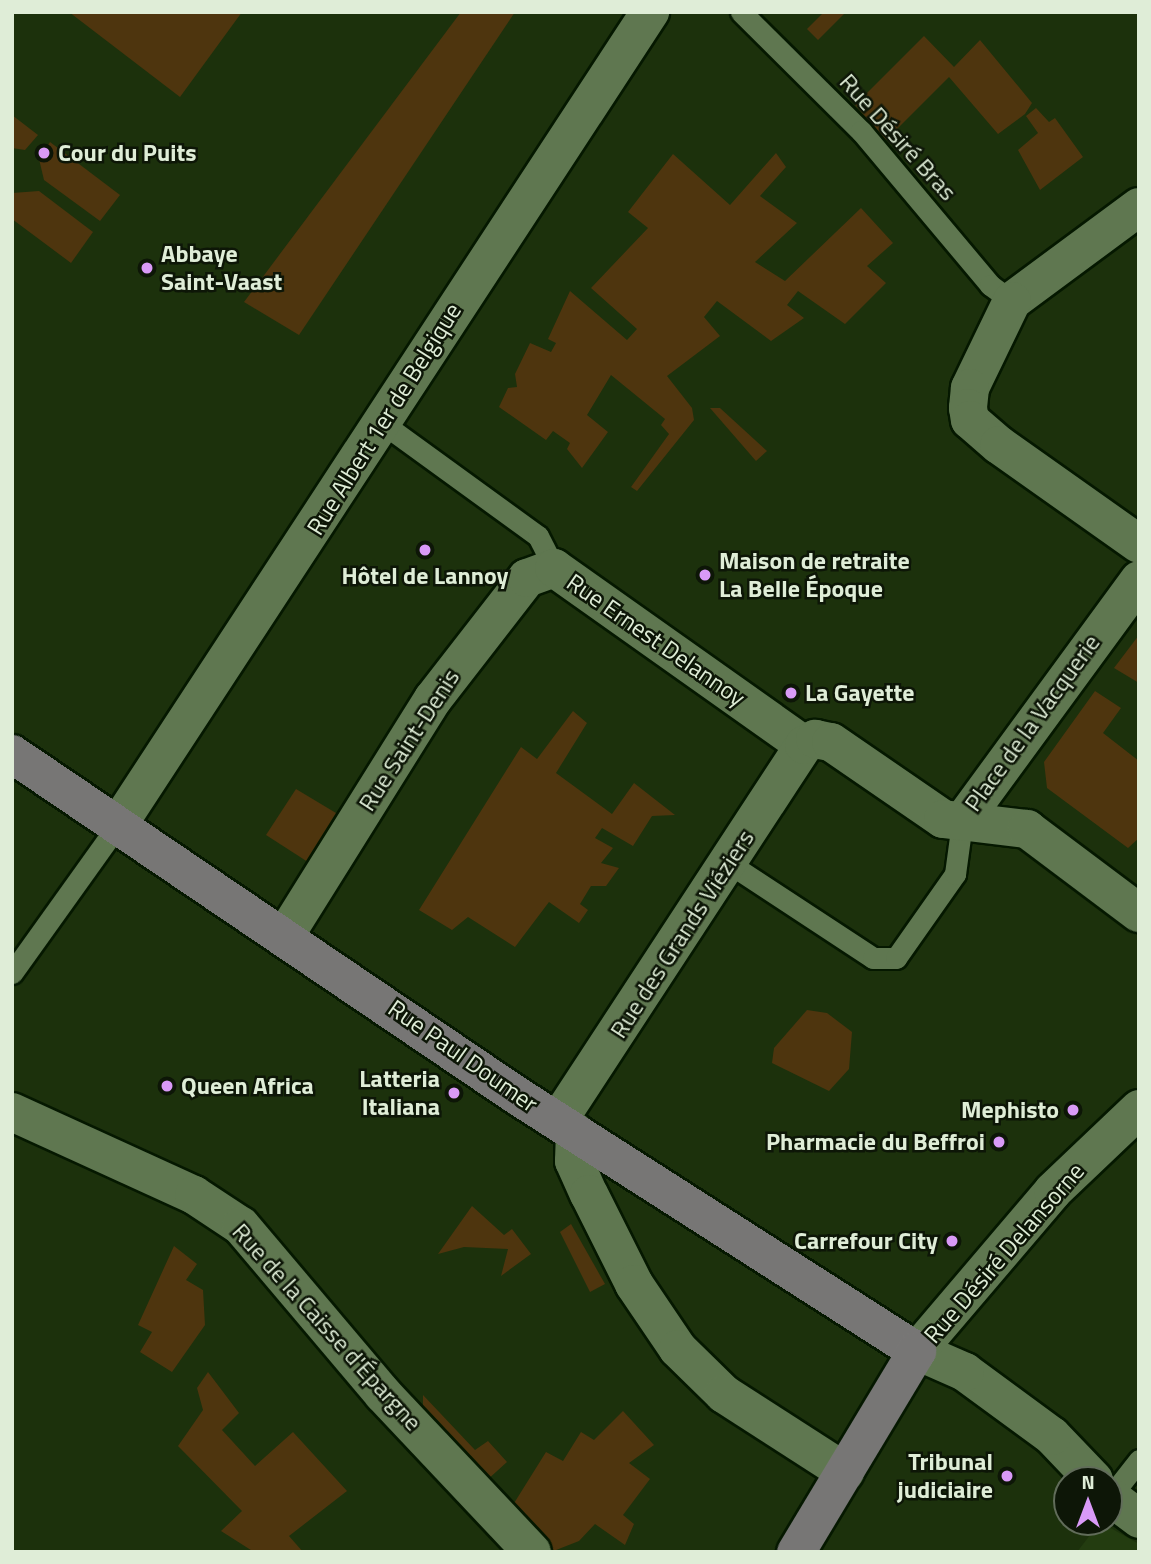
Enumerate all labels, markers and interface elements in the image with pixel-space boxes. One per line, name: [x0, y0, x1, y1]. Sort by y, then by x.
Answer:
street label: Rue Désiré Bras: [834, 68, 962, 206]
place label: Cour du Puits: [58, 139, 196, 167]
marker: Cour du Puits: [36, 145, 52, 161]
place label: Abbaye Saint-Vaast: [161, 240, 282, 296]
marker: Abbaye Saint-Vaast: [139, 260, 155, 276]
street label: Rue Albert 1er de Belgique: [301, 298, 467, 540]
marker: Hôtel de Lannoy: [417, 542, 433, 558]
place label: Maison de retraite La Belle Époque: [719, 547, 910, 603]
place label: Hôtel de Lannoy: [342, 562, 508, 590]
marker: Maison de retraite La Belle Époque: [697, 567, 713, 583]
street label: Rue Ernest Delannoy: [561, 568, 751, 712]
street label: Place de la Vacquerie: [958, 629, 1106, 817]
street label: Rue Saint-Denis: [352, 664, 466, 816]
place label: La Gayette: [805, 679, 914, 707]
marker: La Gayette: [783, 685, 799, 701]
street label: Rue des Grands Viéziers: [604, 825, 760, 1043]
street label: Rue Paul Doumer: [383, 994, 543, 1118]
place label: Latteria Italiana: [359, 1065, 440, 1121]
place label: Queen Africa: [181, 1072, 314, 1100]
marker: Queen Africa: [159, 1078, 175, 1094]
marker: Latteria Italiana: [446, 1085, 462, 1101]
place label: Mephisto: [961, 1096, 1059, 1124]
marker: Mephisto: [1065, 1102, 1081, 1118]
place label: Pharmacie du Beffroi: [766, 1128, 985, 1156]
marker: Pharmacie du Beffroi: [991, 1134, 1007, 1150]
street label: Rue Désiré Delansorne: [918, 1157, 1090, 1349]
street label: Rue de la Caisse d'Épargne: [226, 1217, 428, 1437]
place label: Carrefour City: [794, 1227, 938, 1255]
marker: Carrefour City: [944, 1233, 960, 1249]
place label: Tribunal judiciaire: [898, 1448, 993, 1504]
north arrow: [1053, 1466, 1123, 1536]
text: N: [1081, 1467, 1095, 1496]
marker: Tribunal judiciaire: [999, 1468, 1015, 1484]

